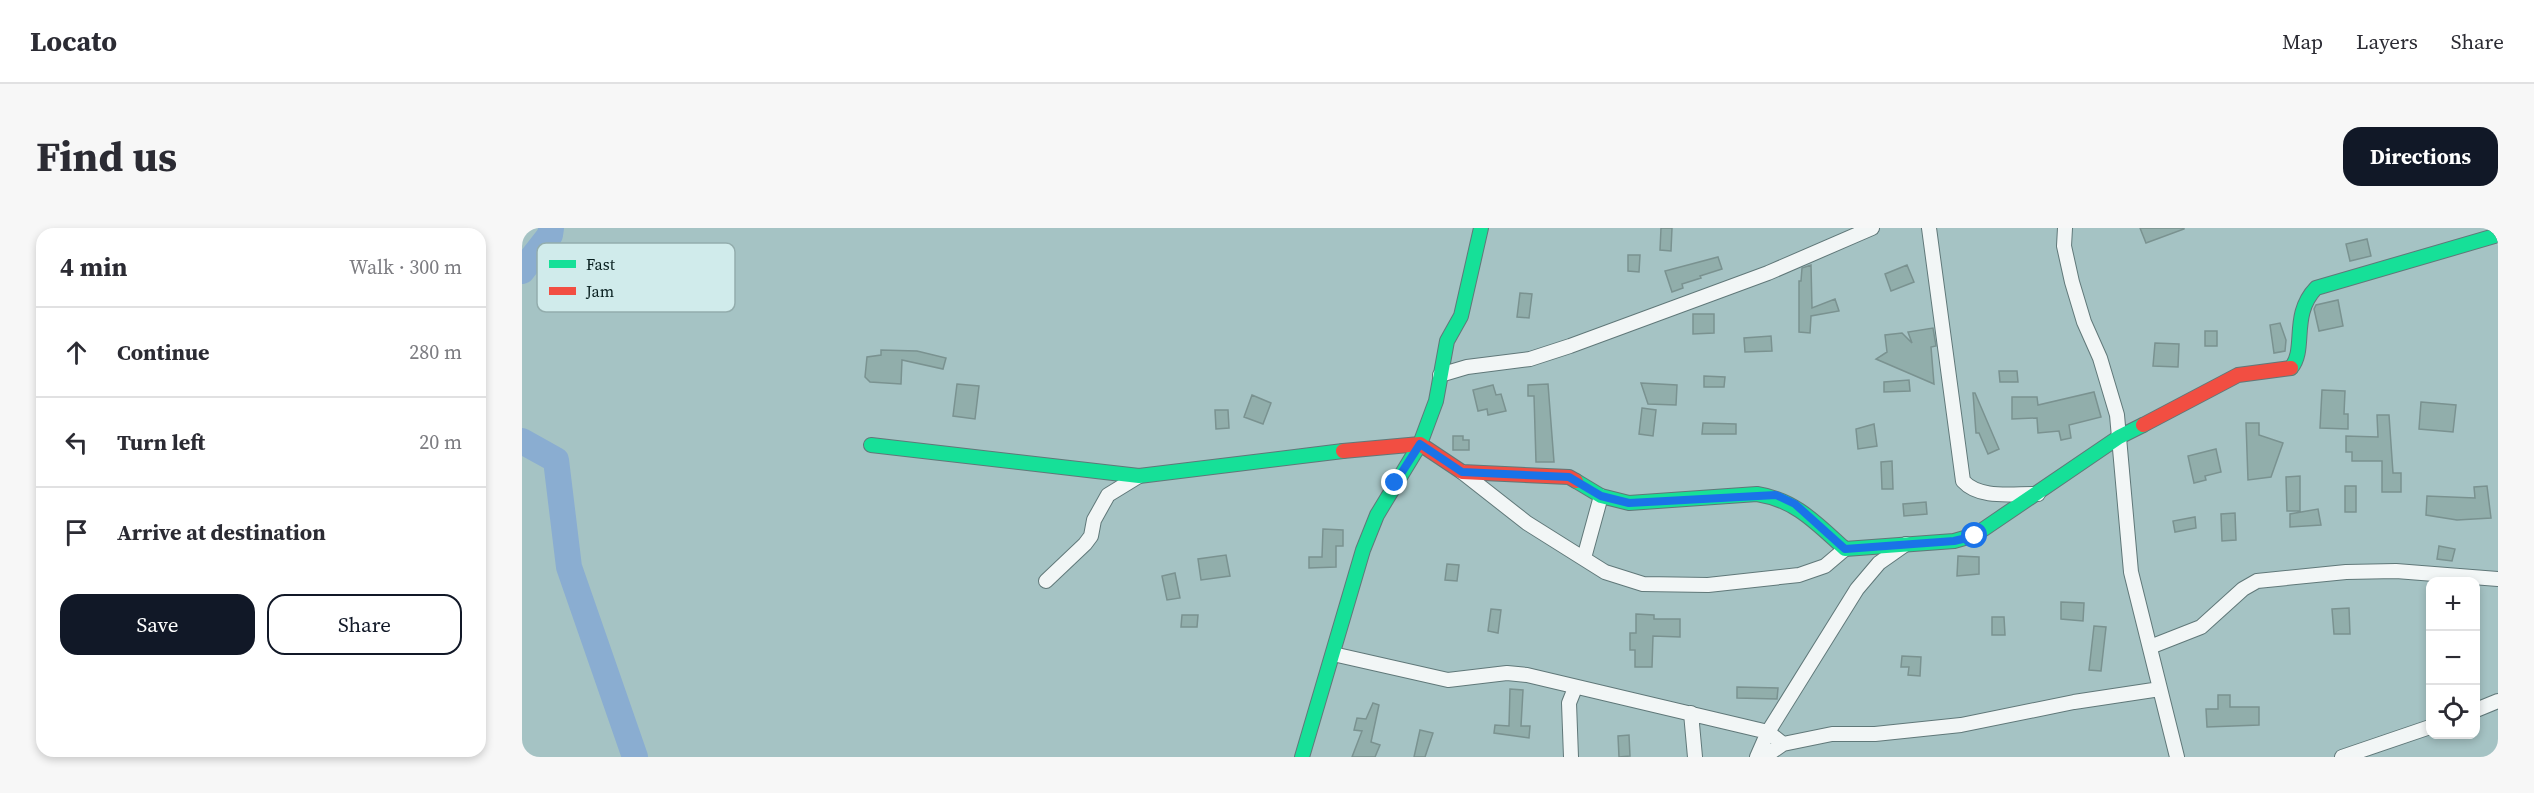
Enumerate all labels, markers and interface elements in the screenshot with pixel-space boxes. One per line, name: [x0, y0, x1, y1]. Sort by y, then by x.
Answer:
text: Locato: [30, 22, 117, 60]
text: Map: [2282, 27, 2323, 56]
text: Layers: [2356, 27, 2418, 56]
text: Share: [2451, 27, 2504, 56]
text: Find us: [36, 127, 177, 185]
button: Directions: [2343, 127, 2498, 186]
legend: [537, 243, 735, 312]
text: 4 min: [60, 249, 127, 285]
text: Walk · 300 m: [349, 253, 462, 281]
text: Fast: [586, 253, 616, 275]
text: Jam: [585, 280, 614, 302]
icon: ahead: [60, 336, 93, 369]
text: Continue: [117, 337, 210, 367]
text: 280 m: [409, 338, 462, 366]
icon: left: [60, 426, 93, 459]
text: Turn left: [117, 427, 205, 457]
text: 20 m: [419, 428, 462, 456]
route end: [1381, 469, 1407, 495]
icon: arrive: [60, 516, 93, 549]
text: Arrive at destination: [117, 517, 326, 547]
route start: [1961, 522, 1987, 548]
map controls: [2426, 577, 2480, 739]
button: +: [2426, 577, 2480, 631]
button: Save: [60, 594, 255, 655]
button: Share: [267, 594, 462, 655]
button: −: [2426, 631, 2480, 685]
button: locate: [2426, 685, 2480, 739]

